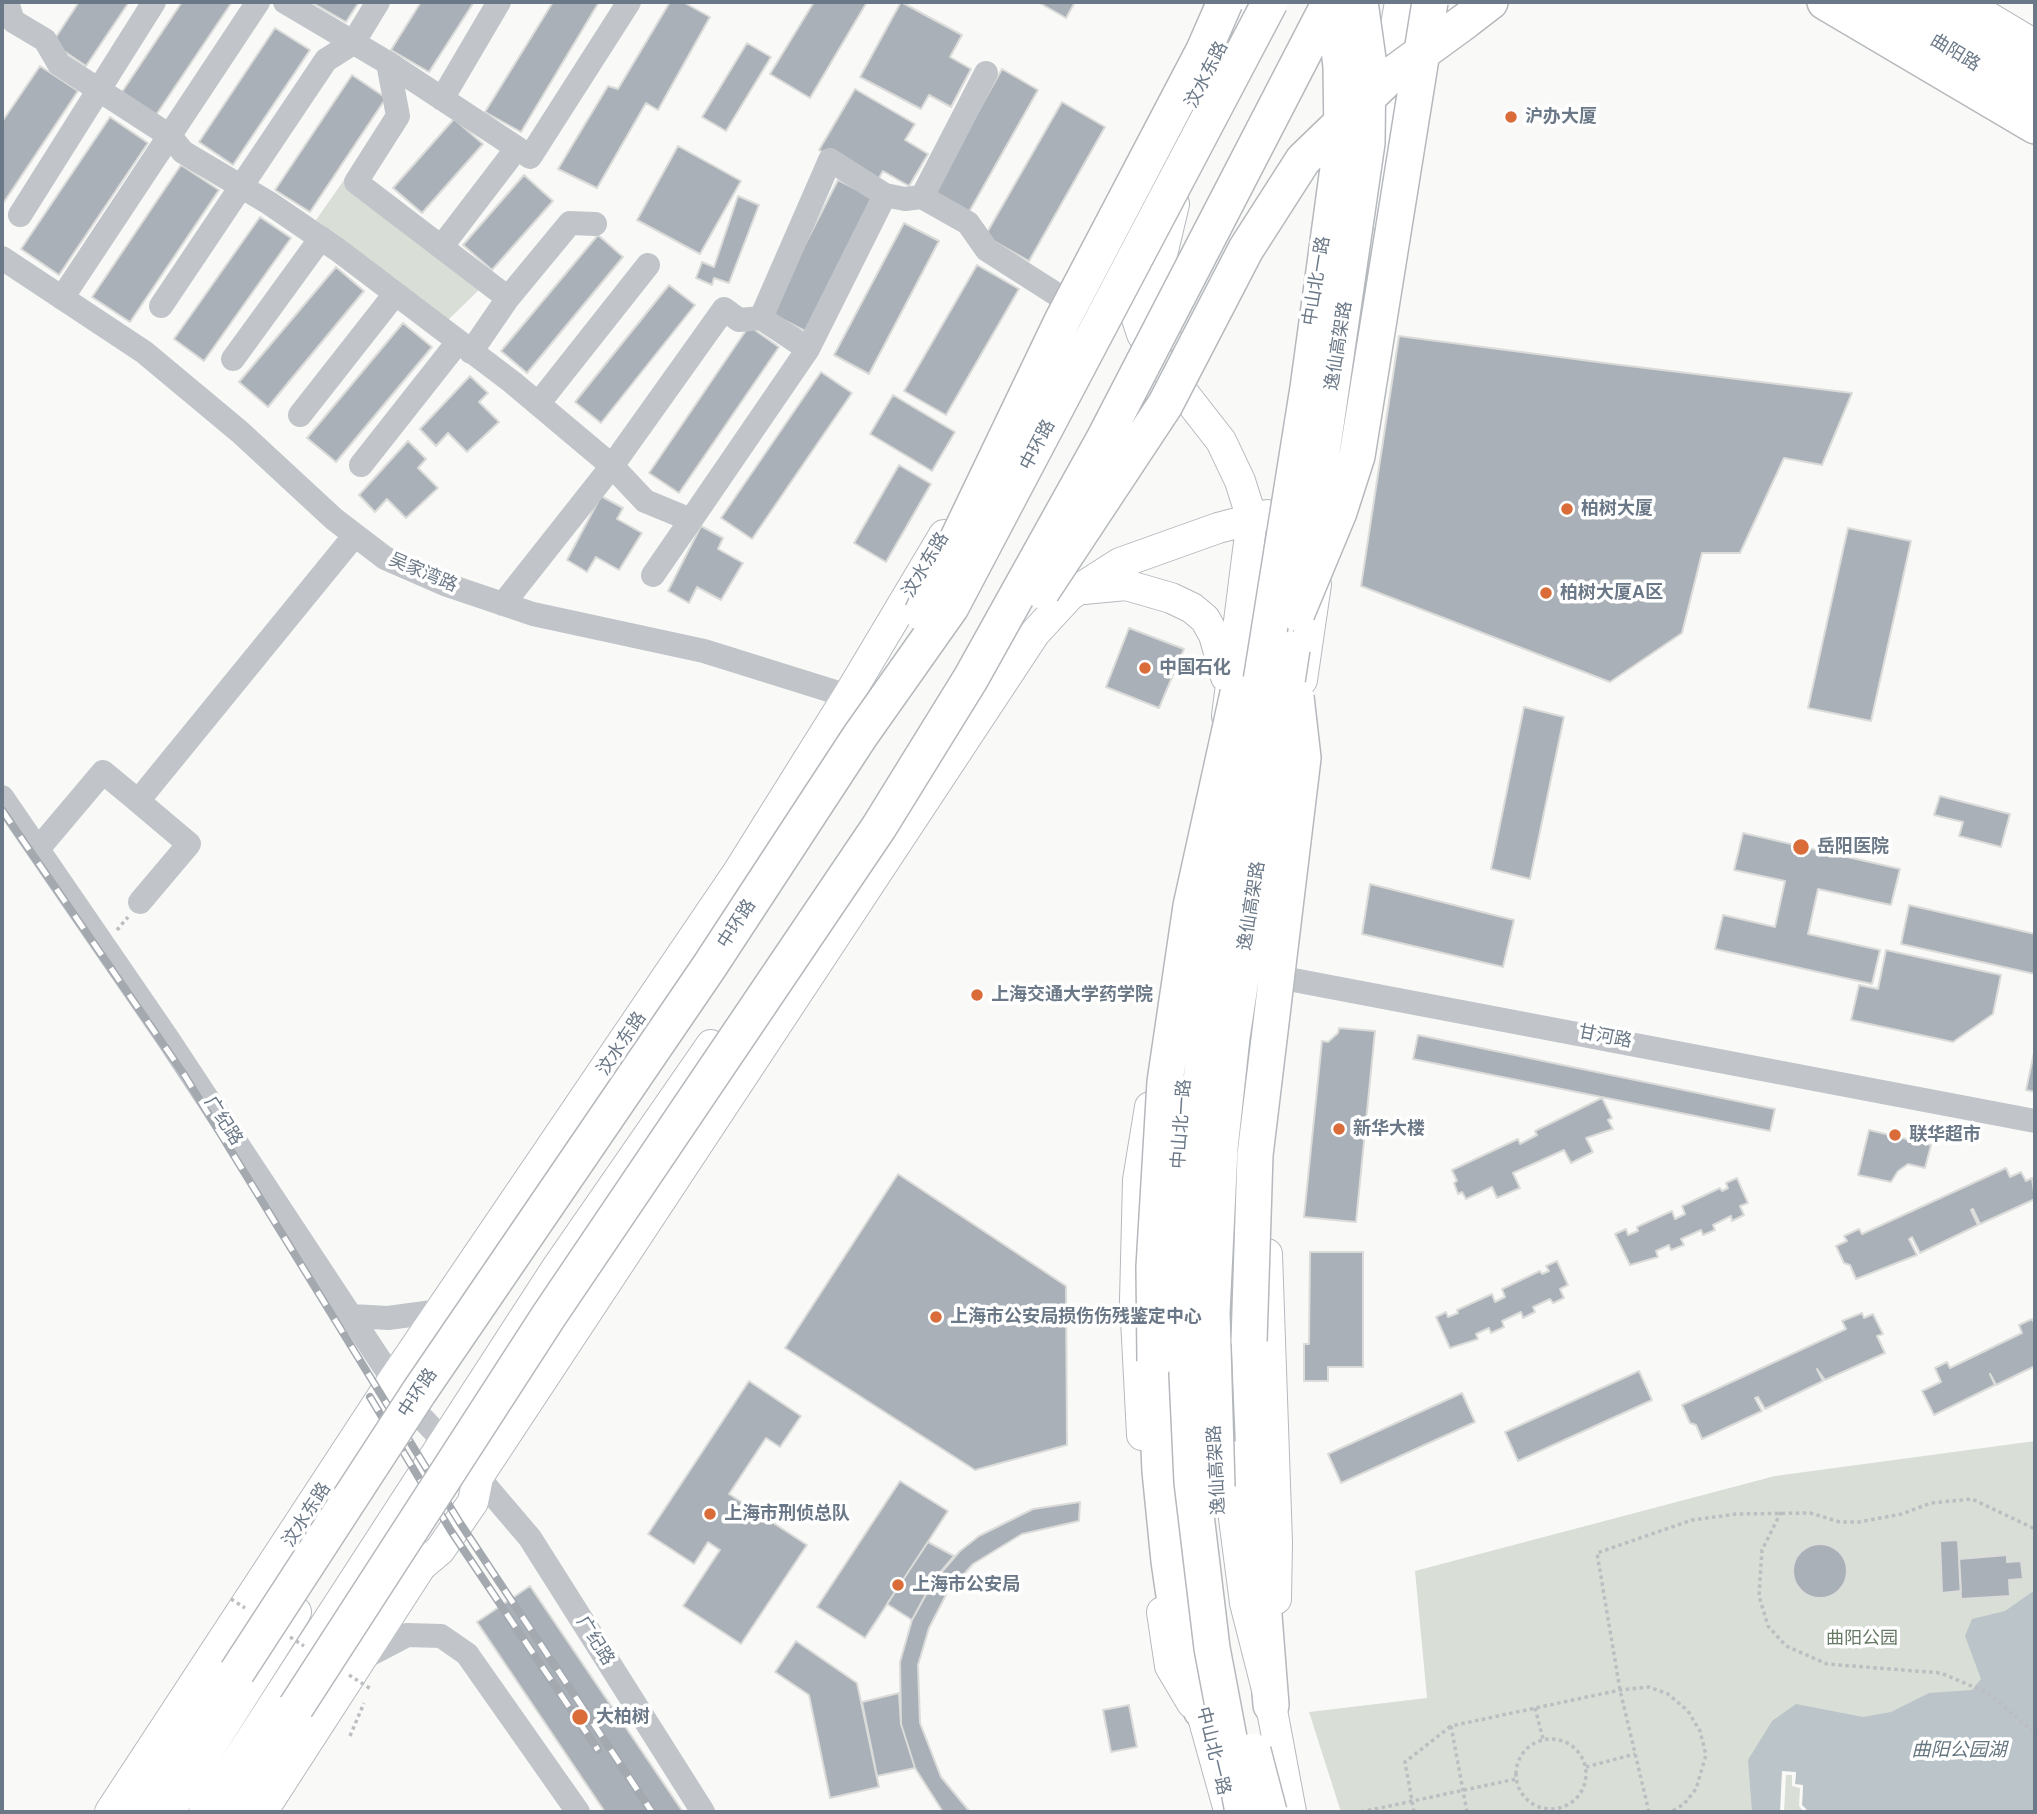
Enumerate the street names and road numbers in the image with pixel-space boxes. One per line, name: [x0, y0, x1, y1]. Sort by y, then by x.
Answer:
street label: 曲阳路: [1926, 30, 1984, 76]
street label: 汶水东路: [1181, 38, 1233, 112]
street label: 中山北一路: [1299, 235, 1335, 327]
street label: 逸仙高架路: [1321, 300, 1357, 392]
street label: 中环路: [1016, 416, 1060, 474]
street label: 汶水东路: [898, 529, 954, 601]
street label: 吴家湾路: [386, 549, 460, 597]
street label: 逸仙高架路: [1234, 860, 1270, 952]
street label: 中环路: [713, 895, 761, 953]
street label: 汶水东路: [593, 1008, 651, 1080]
street label: 甘河路: [1576, 1021, 1634, 1053]
street label: 中山北一路: [1168, 1078, 1196, 1170]
street label: 广纪路: [199, 1092, 247, 1150]
street label: 中环路: [394, 1365, 442, 1421]
street label: 逸仙高架路: [1204, 1424, 1230, 1516]
street label: 汶水东路: [278, 1479, 336, 1551]
street label: 广纪路: [572, 1612, 618, 1670]
street label: 中山北一路: [1192, 1705, 1234, 1797]

